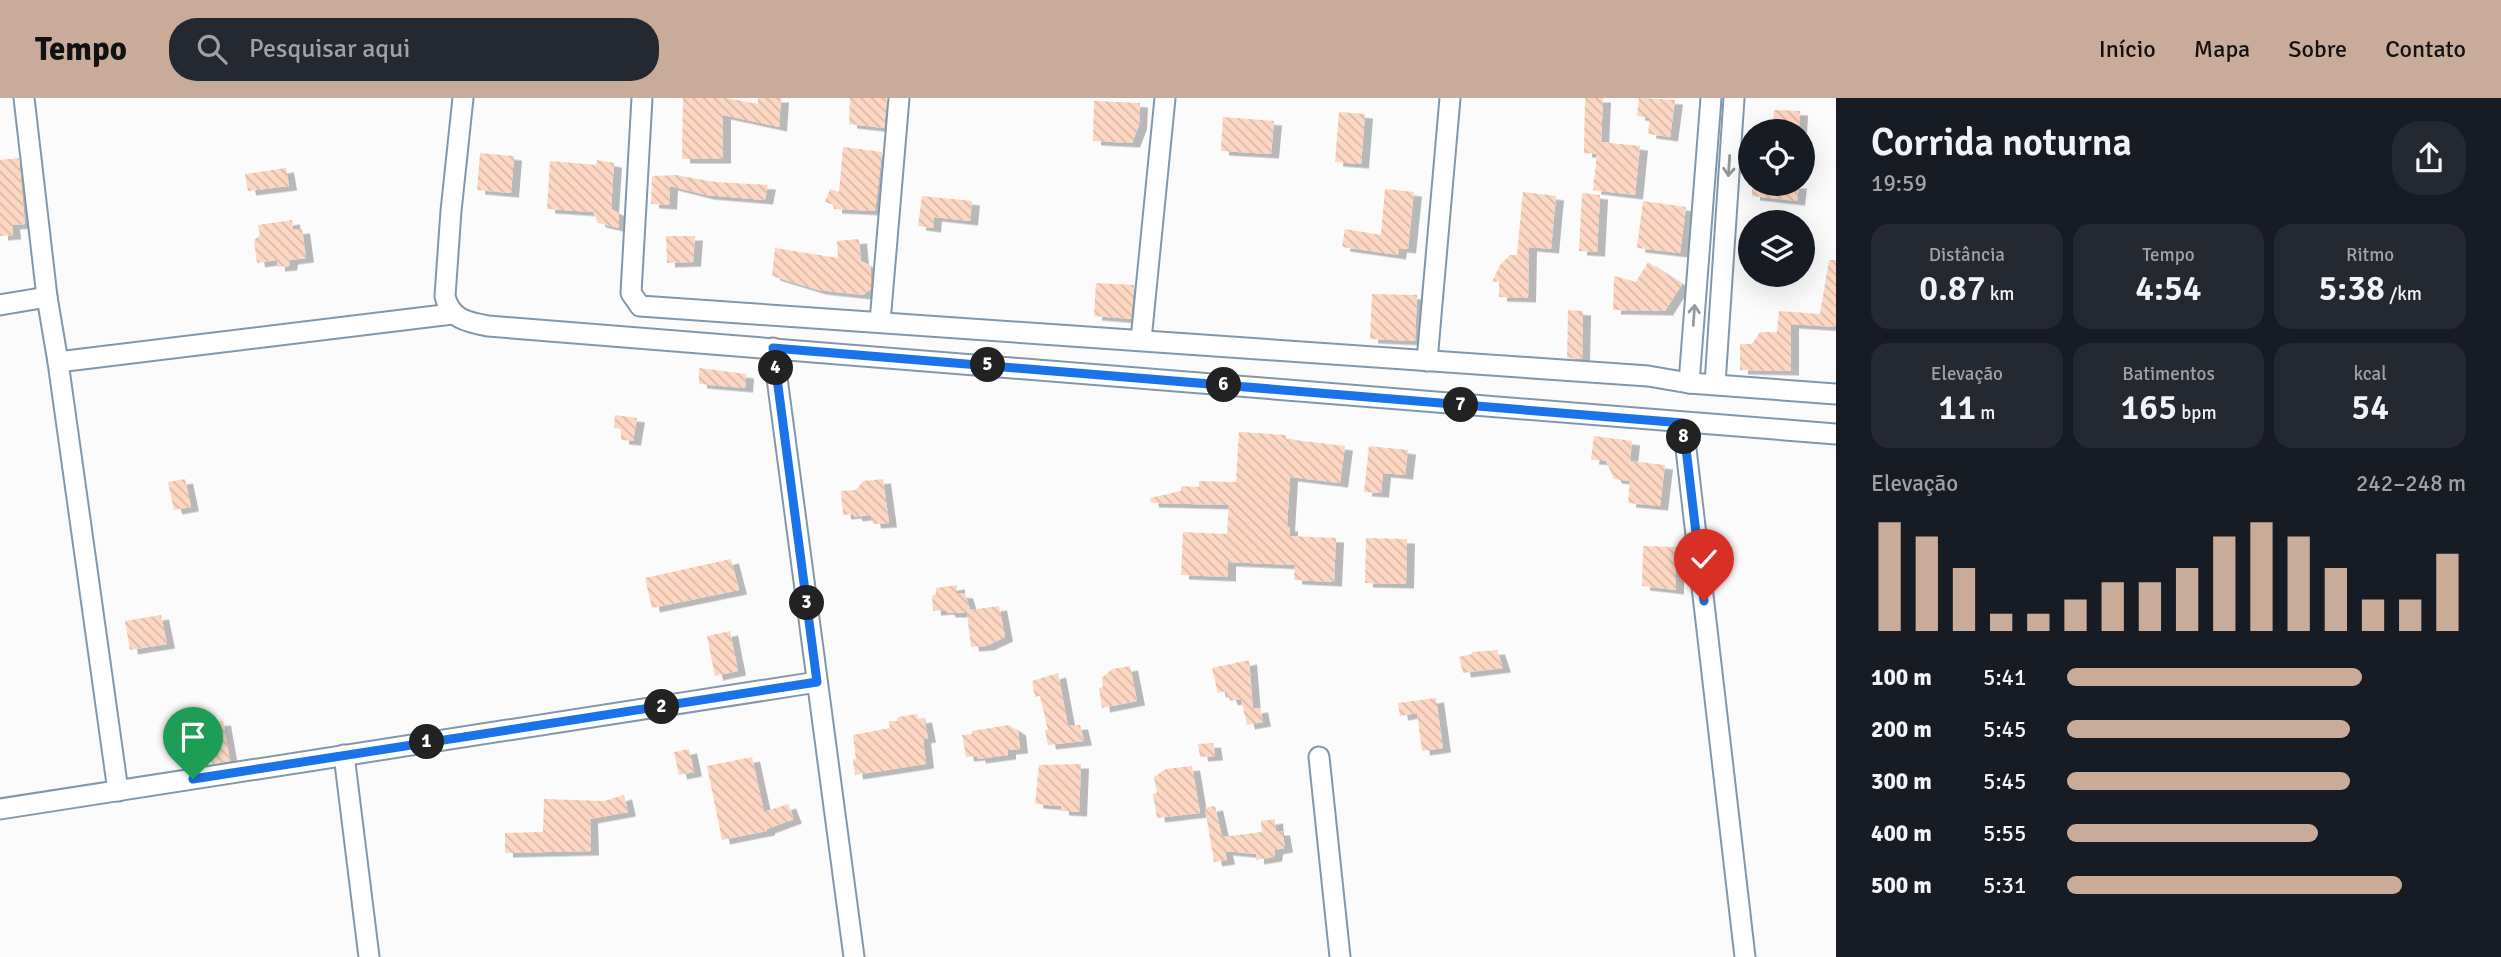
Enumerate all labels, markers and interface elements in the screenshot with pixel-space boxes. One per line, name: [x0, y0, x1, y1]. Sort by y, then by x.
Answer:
search box: [169, 18, 659, 81]
text: Tempo: [35, 29, 127, 70]
icon: search: [193, 30, 231, 68]
text: Pesquisar aqui: [249, 33, 410, 65]
text: Início: [2099, 34, 2156, 64]
text: Mapa: [2194, 34, 2250, 64]
text: Sobre: [2288, 34, 2347, 64]
text: Contato: [2385, 34, 2466, 64]
map controls: [1738, 119, 1815, 287]
button: locate: [1738, 119, 1815, 196]
text: Corrida noturna: [1871, 119, 2132, 166]
button: share: [2392, 121, 2466, 195]
one-way arrow: [1722, 154, 1735, 177]
text: 19:59: [1871, 169, 1927, 198]
button: layers: [1738, 210, 1815, 287]
text: Distância: [1929, 243, 2005, 267]
text: Tempo: [2142, 243, 2195, 267]
text: Ritmo: [2346, 243, 2394, 267]
text: 0.87: [1919, 267, 1986, 310]
text: 4:54: [2135, 267, 2202, 310]
text: 5:38: [2318, 267, 2385, 310]
text: km: [1986, 282, 2014, 306]
text: /km: [2385, 282, 2422, 306]
one-way arrow: [1688, 305, 1701, 327]
pin: 5: [970, 348, 1006, 382]
pin: 4: [758, 350, 794, 386]
text: 5: [982, 352, 993, 376]
text: 4: [770, 355, 781, 379]
text: Elevação: [1931, 362, 2003, 386]
text: Batimentos: [2122, 362, 2215, 386]
text: kcal: [2354, 362, 2387, 386]
pin: 6: [1206, 368, 1242, 402]
text: 6: [1218, 372, 1229, 396]
text: 11: [1938, 386, 1976, 429]
text: 165: [2120, 386, 2177, 429]
text: 54: [2351, 386, 2389, 429]
pin: 7: [1444, 388, 1478, 422]
text: 7: [1455, 392, 1466, 416]
text: m: [1976, 401, 1995, 425]
text: bpm: [2177, 401, 2217, 425]
pin: 8: [1666, 420, 1702, 454]
text: 8: [1678, 424, 1689, 448]
text: Elevação: [1871, 469, 1958, 498]
text: 242–248 m: [2356, 469, 2466, 498]
pin: [1674, 529, 1734, 601]
icon: check: [1685, 540, 1723, 578]
pin: 3: [790, 586, 824, 620]
text: 3: [801, 590, 812, 614]
text: 100 m: [1871, 663, 1932, 692]
text: 5:41: [1983, 663, 2026, 692]
pin: 2: [644, 690, 680, 724]
text: 2: [656, 694, 667, 718]
pin: [163, 707, 223, 779]
text: 200 m: [1871, 715, 1932, 744]
text: 5:45: [1983, 715, 2026, 744]
icon: arrive: [174, 718, 212, 756]
pin: 1: [410, 724, 444, 760]
text: 1: [421, 729, 432, 753]
text: 300 m: [1871, 767, 1932, 796]
text: 5:45: [1983, 767, 2026, 796]
text: 400 m: [1871, 819, 1932, 848]
text: 5:55: [1983, 819, 2026, 848]
text: 500 m: [1871, 871, 1932, 900]
text: 5:31: [1983, 871, 2026, 900]

